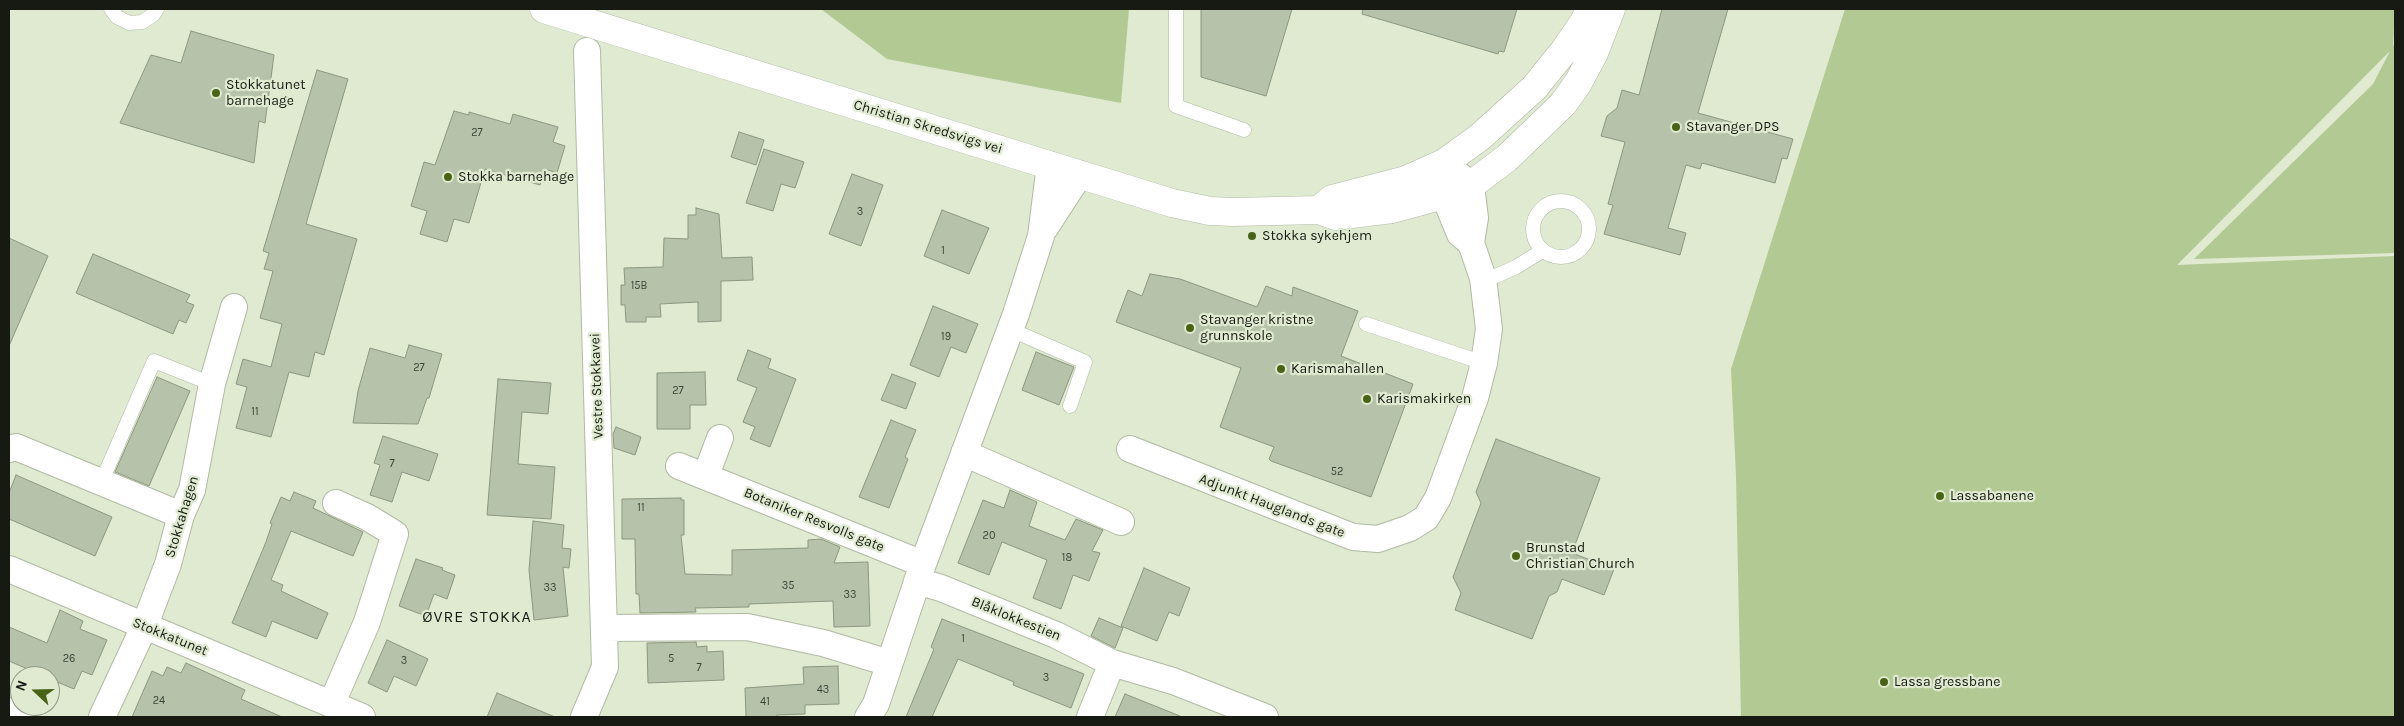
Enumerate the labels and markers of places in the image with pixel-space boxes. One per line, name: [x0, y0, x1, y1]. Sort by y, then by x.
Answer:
place label: Stokkatunet barnehage: [226, 77, 306, 110]
marker: Stokkatunet barnehage: [210, 87, 222, 99]
place label: Stavanger DPS: [1686, 119, 1780, 135]
marker: Stavanger DPS: [1670, 121, 1682, 133]
place label: Stokka barnehage: [458, 169, 574, 185]
marker: Stokka barnehage: [442, 171, 454, 183]
place label: Stokka sykehjem: [1262, 228, 1372, 244]
marker: Stokka sykehjem: [1246, 230, 1258, 242]
place label: Stavanger kristne grunnskole: [1200, 312, 1313, 344]
marker: Stavanger kristne grunnskole: [1184, 322, 1196, 334]
place label: Karismahallen: [1291, 361, 1384, 377]
marker: Karismahallen: [1275, 363, 1287, 375]
place label: Karismakirken: [1377, 391, 1471, 407]
marker: Karismakirken: [1361, 393, 1373, 405]
place label: Lassabanene: [1950, 488, 2034, 504]
marker: Lassabanene: [1934, 490, 1946, 502]
place label: Brunstad Christian Church: [1526, 540, 1635, 572]
marker: Brunstad Christian Church: [1510, 550, 1522, 562]
place label: Lassa gressbane: [1894, 674, 2001, 690]
marker: Lassa gressbane: [1878, 676, 1890, 688]

